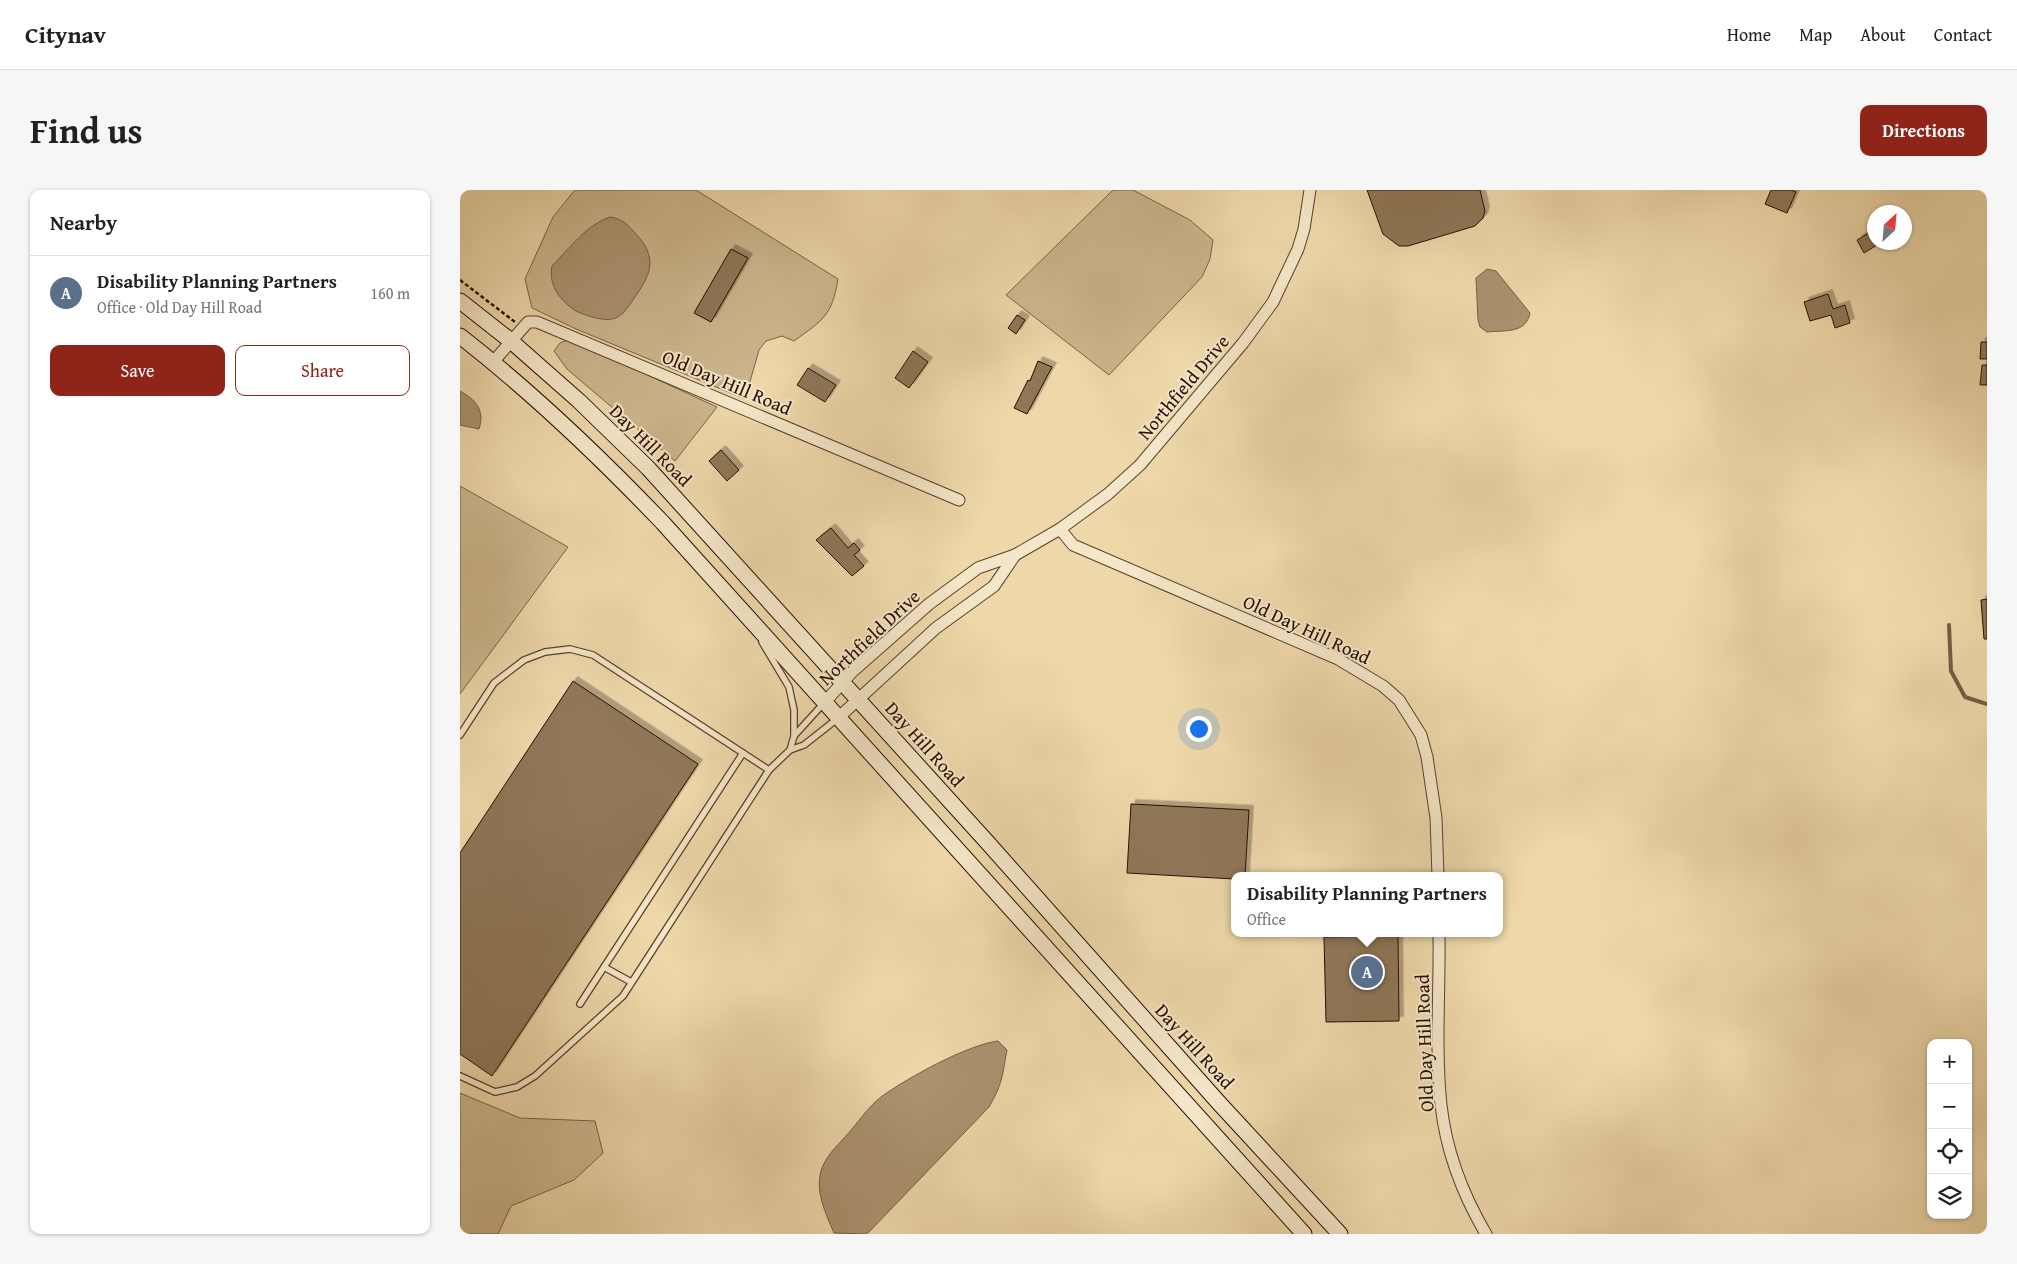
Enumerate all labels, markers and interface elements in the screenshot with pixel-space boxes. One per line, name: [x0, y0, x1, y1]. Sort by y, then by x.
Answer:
text: Citynav: [25, 17, 106, 52]
text: Home: [1727, 21, 1771, 48]
text: Map: [1799, 21, 1832, 48]
text: About: [1860, 21, 1906, 48]
text: Contact: [1934, 21, 1992, 48]
text: Find us: [30, 105, 143, 156]
button: Directions: [1860, 105, 1987, 156]
north arrow: [1867, 205, 1912, 250]
text: Nearby: [50, 207, 117, 238]
text: Disability Planning Partners: [97, 267, 337, 295]
text: A: [61, 281, 71, 305]
text: 160 m: [370, 281, 410, 305]
text: Office · Old Day Hill Road: [97, 295, 262, 319]
street label: Northfield Drive: [1131, 328, 1236, 446]
street label: Old Day Hill Road: [658, 342, 797, 422]
button: Save: [50, 345, 225, 396]
button: Share: [235, 345, 410, 396]
street label: Day Hill Road: [603, 397, 699, 493]
street label: Northfield Drive: [812, 582, 926, 692]
street label: Old Day Hill Road: [1239, 587, 1376, 671]
street label: Day Hill Road: [879, 695, 972, 794]
your location: [1186, 716, 1212, 742]
popup: [1231, 872, 1503, 937]
text: Disability Planning Partners: [1247, 879, 1487, 907]
text: Office: [1247, 907, 1286, 931]
pin: A: [1351, 953, 1383, 991]
street label: Old Day Hill Road: [1408, 973, 1440, 1112]
street label: Day Hill Road: [1149, 997, 1242, 1096]
map controls: [1927, 1039, 1972, 1219]
button: +: [1927, 1039, 1972, 1084]
button: −: [1927, 1084, 1972, 1129]
button: locate: [1927, 1129, 1972, 1174]
button: layers: [1927, 1174, 1972, 1219]

